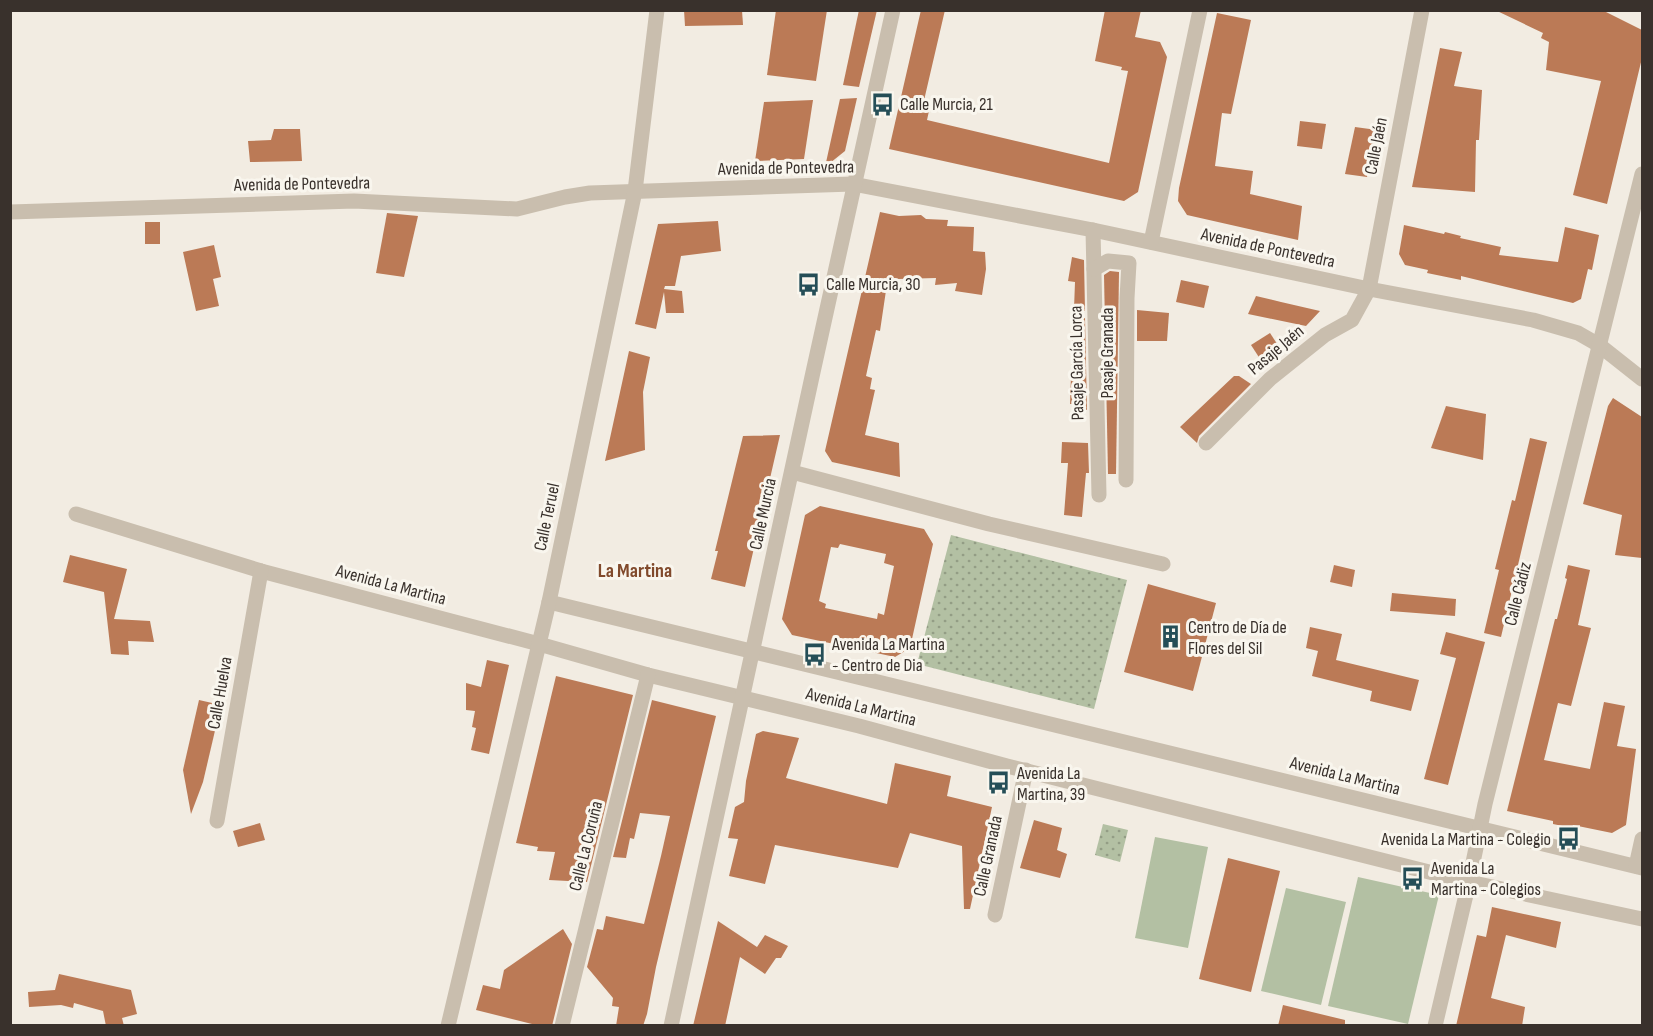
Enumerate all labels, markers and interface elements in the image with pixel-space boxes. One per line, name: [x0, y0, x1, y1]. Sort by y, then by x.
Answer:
bus stop icon: Calle Murcia, 21: [869, 91, 895, 117]
place label: Calle Murcia, 21: [900, 94, 993, 115]
street label: Calle Jaén: [1360, 116, 1392, 176]
street label: Avenida de Pontevedra: [717, 156, 854, 180]
street label: Avenida de Pontevedra: [233, 172, 370, 196]
street label: Avenida de Pontevedra: [1198, 223, 1337, 272]
bus stop icon: Calle Murcia, 30: [795, 271, 821, 297]
place label: Calle Murcia, 30: [826, 274, 921, 295]
street label: Pasaje García Lorca: [1065, 305, 1088, 421]
street label: Pasaje Granada: [1097, 308, 1118, 398]
street label: Pasaje Jaén: [1244, 321, 1308, 379]
street label: Calle Murcia: [745, 476, 781, 552]
street label: Calle Teruel: [530, 481, 564, 553]
district label: La Martina: [598, 559, 672, 583]
street label: Calle Cádiz: [1500, 559, 1536, 628]
street label: Avenida La Martina: [333, 560, 448, 610]
place label: Centro de Día de Flores del Sil: [1188, 617, 1287, 659]
building icon: Centro de Día de Flores del Sil: [1157, 624, 1183, 650]
place label: Avenida La Martina - Centro de Dia: [831, 634, 945, 676]
bus stop icon: Avenida La Martina - Centro de Dia: [801, 641, 827, 667]
street label: Calle Huelva: [203, 655, 237, 731]
street label: Avenida La Martina: [803, 683, 918, 731]
street label: Avenida La Martina: [1287, 752, 1402, 800]
place label: Avenida La Martina, 39: [1016, 763, 1085, 805]
bus stop icon: Avenida La Martina, 39: [986, 770, 1012, 796]
street label: Calle La Coruña: [565, 799, 607, 893]
street label: Calle Granada: [969, 814, 1007, 898]
bus stop icon: Avenida La Martina - Colegio: [1556, 826, 1582, 852]
place label: Avenida La Martina - Colegio: [1380, 829, 1551, 850]
place label: Avenida La Martina - Colegios: [1430, 858, 1541, 900]
bus stop icon: Avenida La Martina - Colegios: [1400, 865, 1426, 891]

